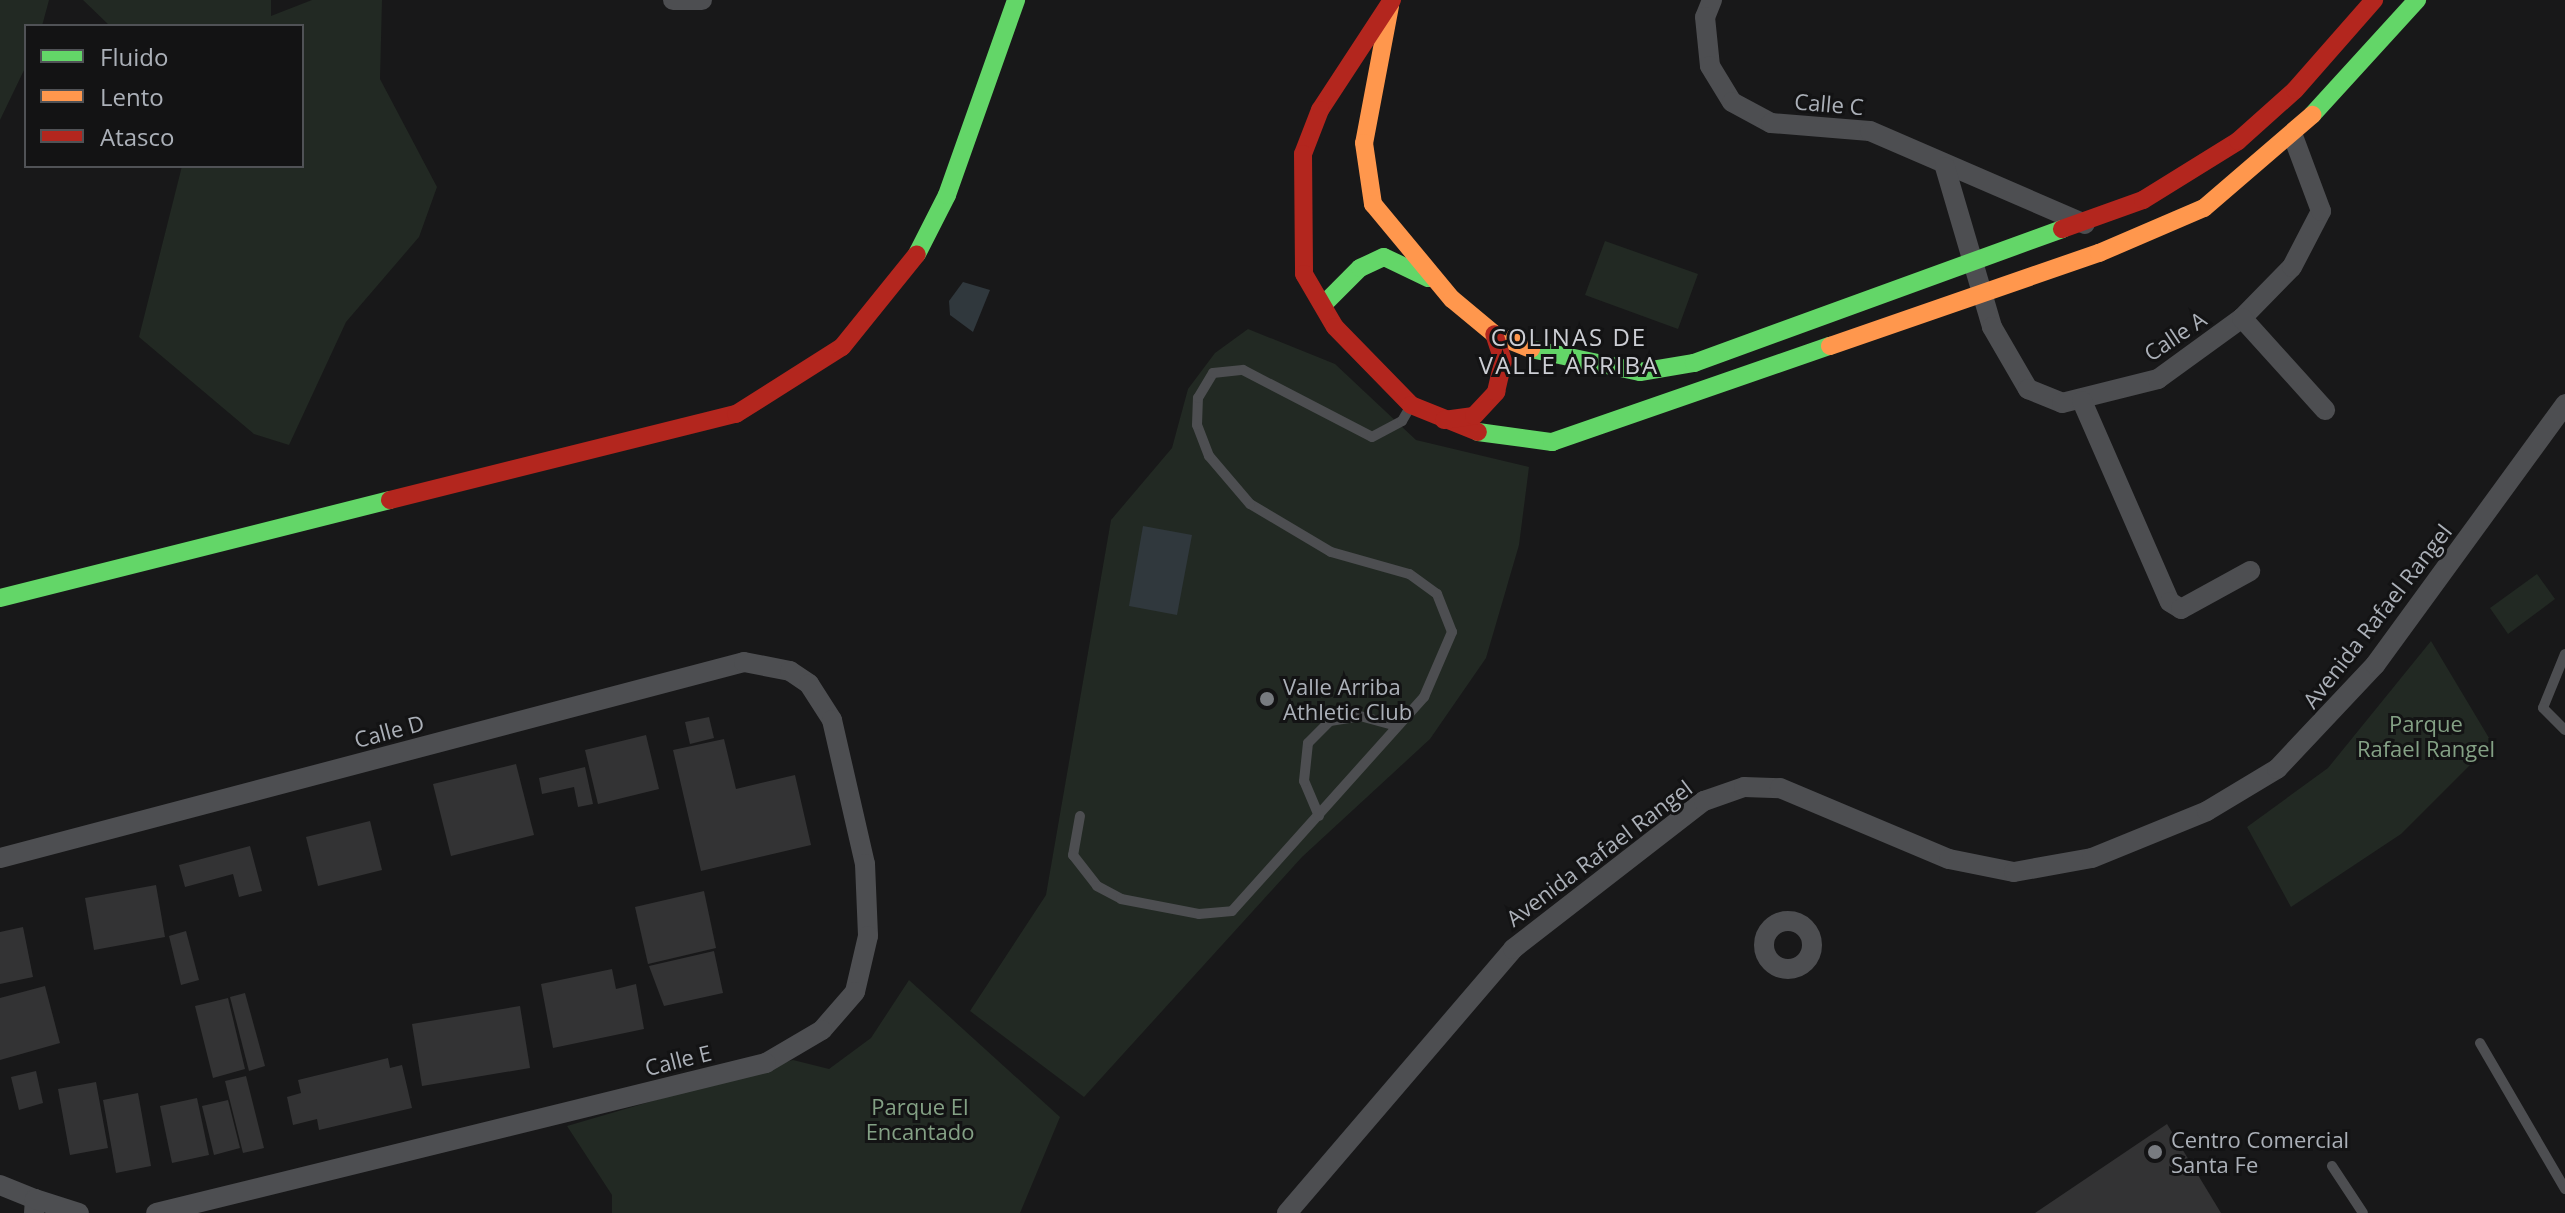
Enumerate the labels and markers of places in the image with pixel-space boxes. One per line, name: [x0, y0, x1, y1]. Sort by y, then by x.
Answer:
place label: Valle Arriba Athletic Club: [1283, 673, 1412, 724]
marker: Valle Arriba Athletic Club: [1258, 690, 1276, 708]
place label: Centro Comercial Santa Fe: [2171, 1126, 2349, 1178]
marker: Centro Comercial Santa Fe: [2146, 1143, 2164, 1161]

